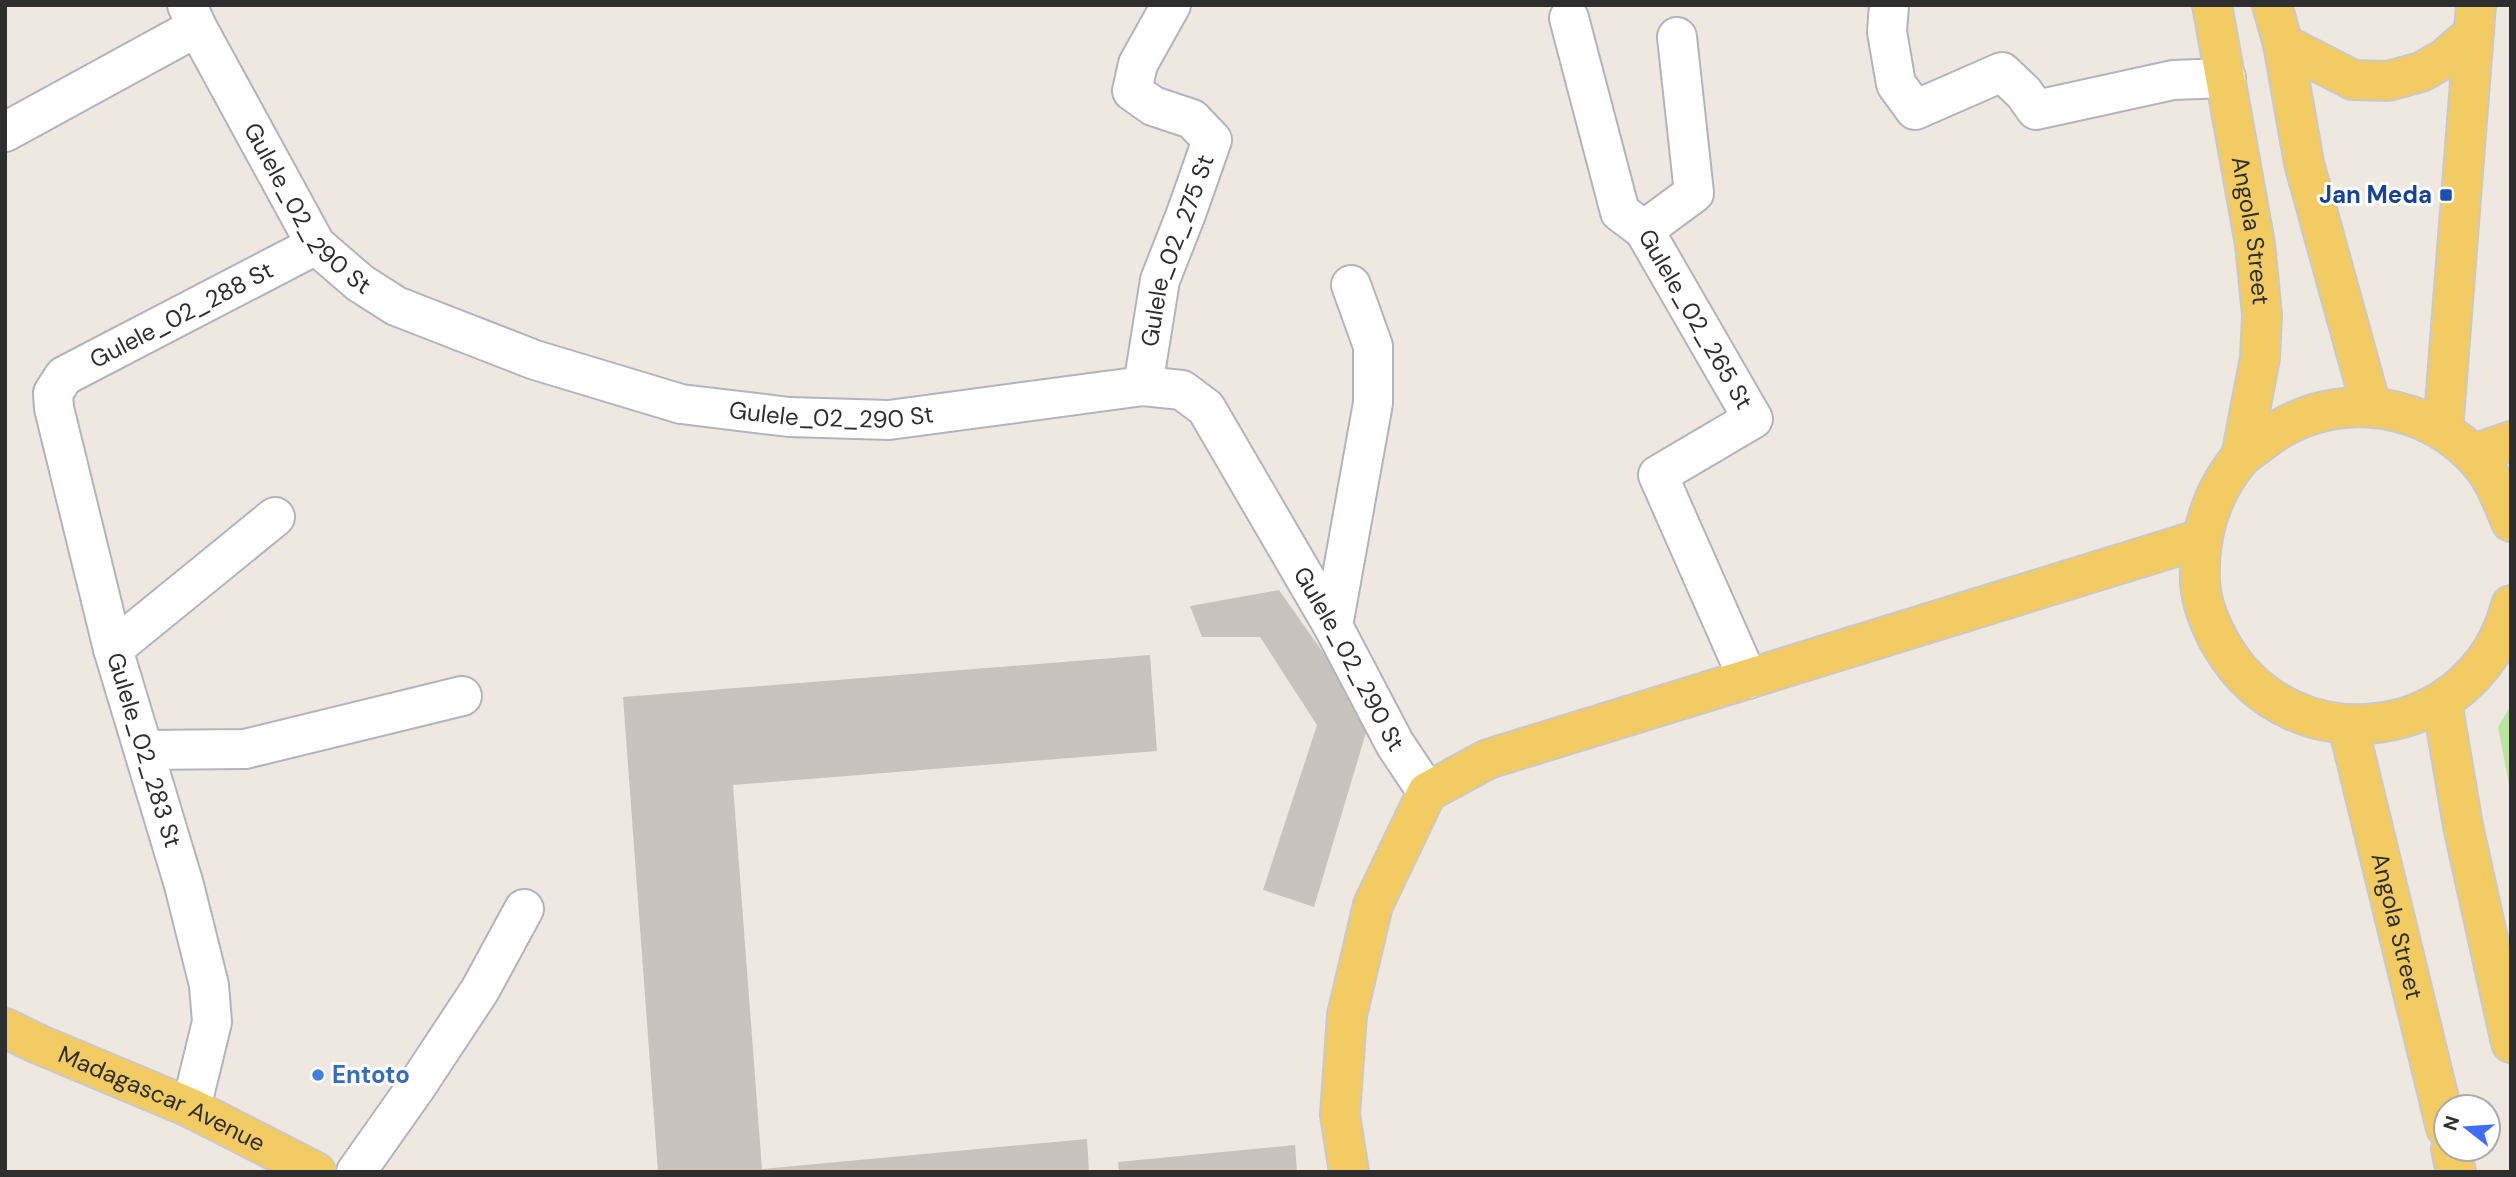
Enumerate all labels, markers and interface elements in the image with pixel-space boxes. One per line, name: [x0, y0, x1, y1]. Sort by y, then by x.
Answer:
street label: Gulele_02_290 St: [237, 117, 377, 301]
street label: Gulele_02_275 St: [1134, 150, 1221, 349]
street label: Angola Street: [2225, 154, 2277, 306]
place label: Jan Meda: [2319, 179, 2432, 210]
marker: Jan Meda: [2438, 187, 2454, 203]
street label: Gulele_02_265 St: [1632, 223, 1760, 415]
street label: Gulele_02_288 St: [84, 254, 278, 375]
street label: Gulele_02_290 St: [727, 394, 935, 435]
street label: Gulele_02_290 St: [1287, 561, 1411, 757]
street label: Gulele_02_283 St: [100, 649, 189, 851]
street label: Angola Street: [2364, 850, 2430, 1002]
street label: Madagascar Avenue: [54, 1038, 271, 1158]
place label: Entoto: [332, 1059, 410, 1090]
marker: Entoto: [310, 1067, 326, 1083]
north arrow: [2432, 1093, 2502, 1163]
text: N: [2437, 1113, 2465, 1133]

